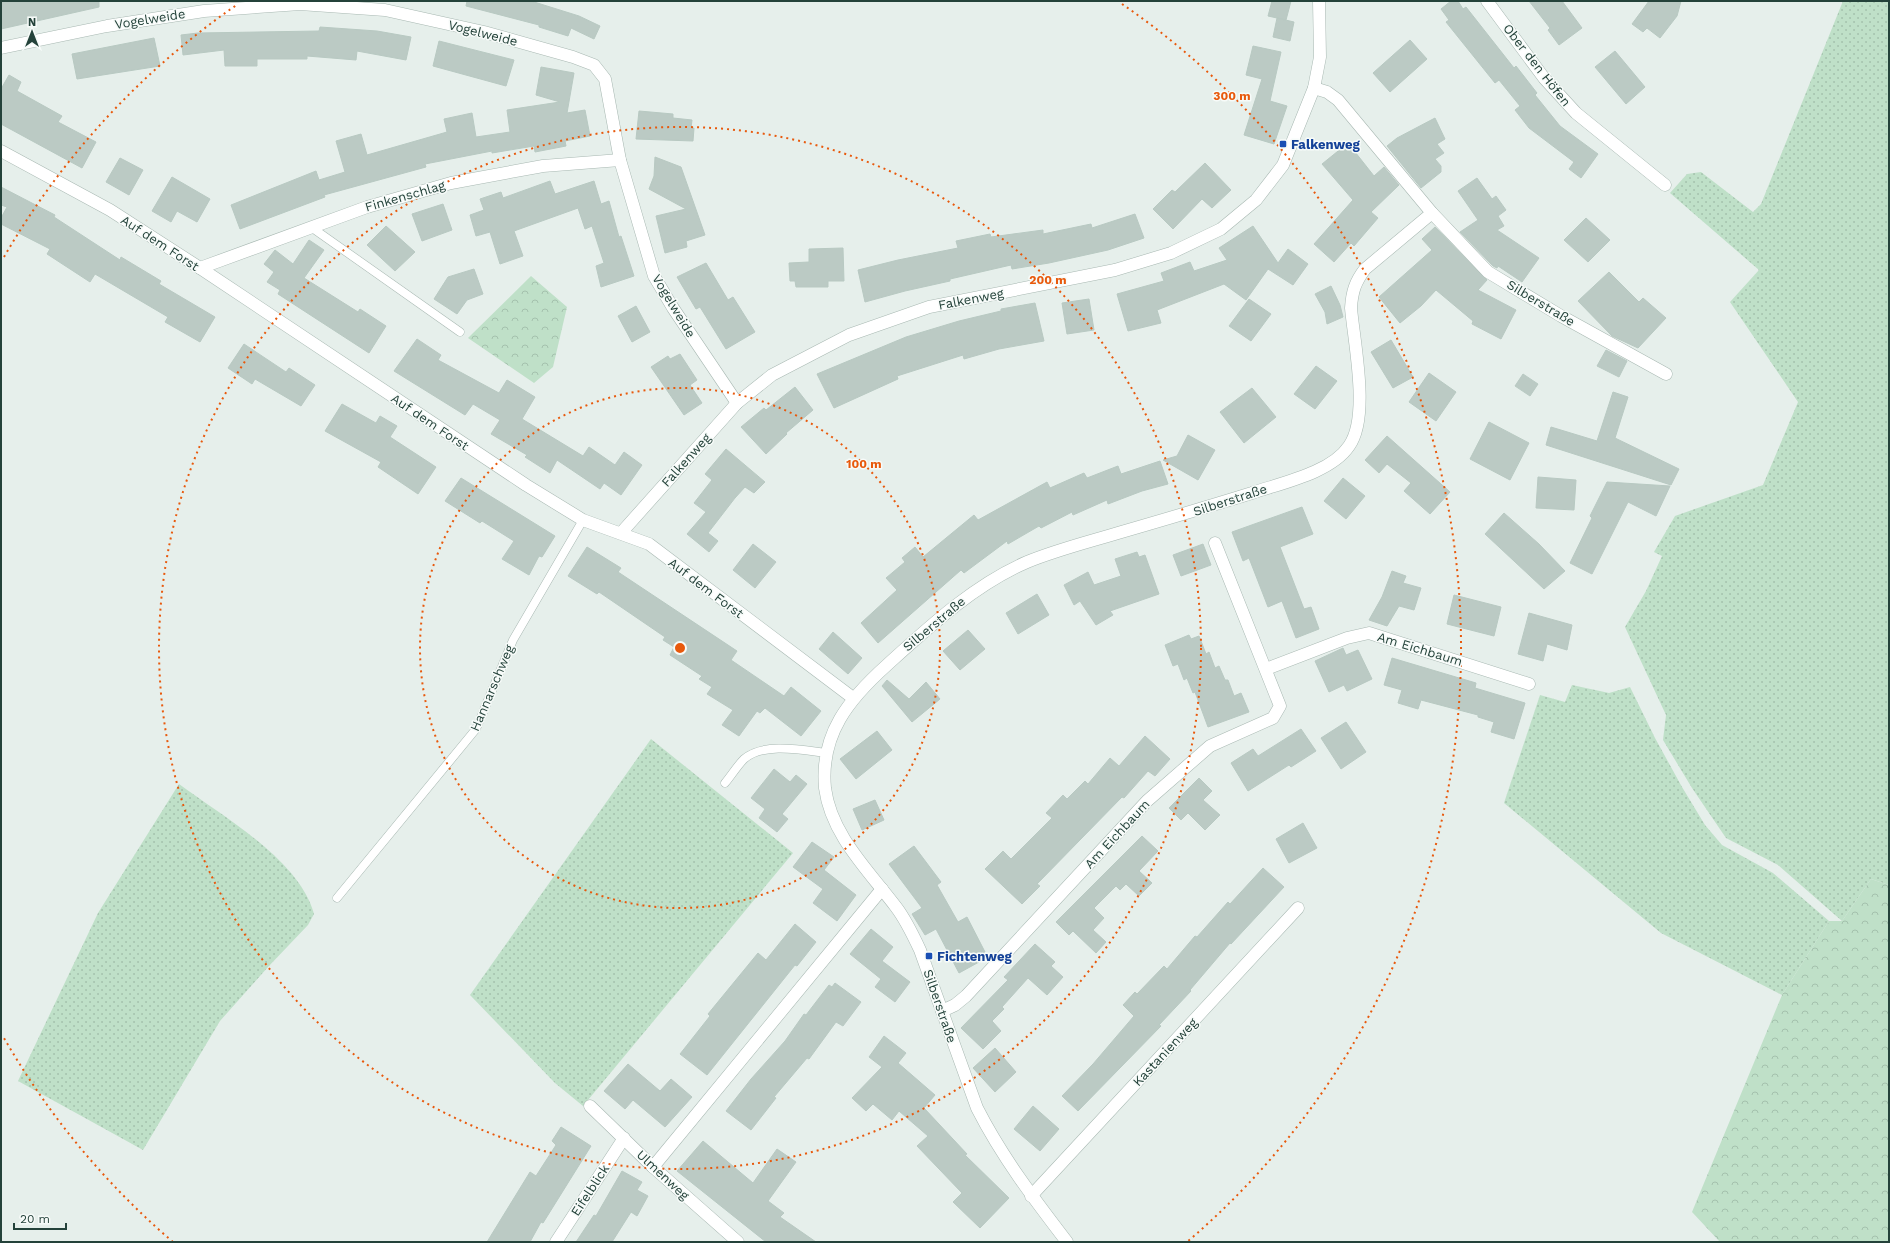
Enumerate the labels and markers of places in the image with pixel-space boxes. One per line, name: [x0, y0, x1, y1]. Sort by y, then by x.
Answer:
place label: Falkenweg: [1291, 137, 1360, 152]
marker: Falkenweg: [1278, 139, 1288, 149]
centre of rings: [673, 641, 687, 655]
place label: Fichtenweg: [937, 949, 1012, 964]
marker: Fichtenweg: [924, 951, 934, 961]

